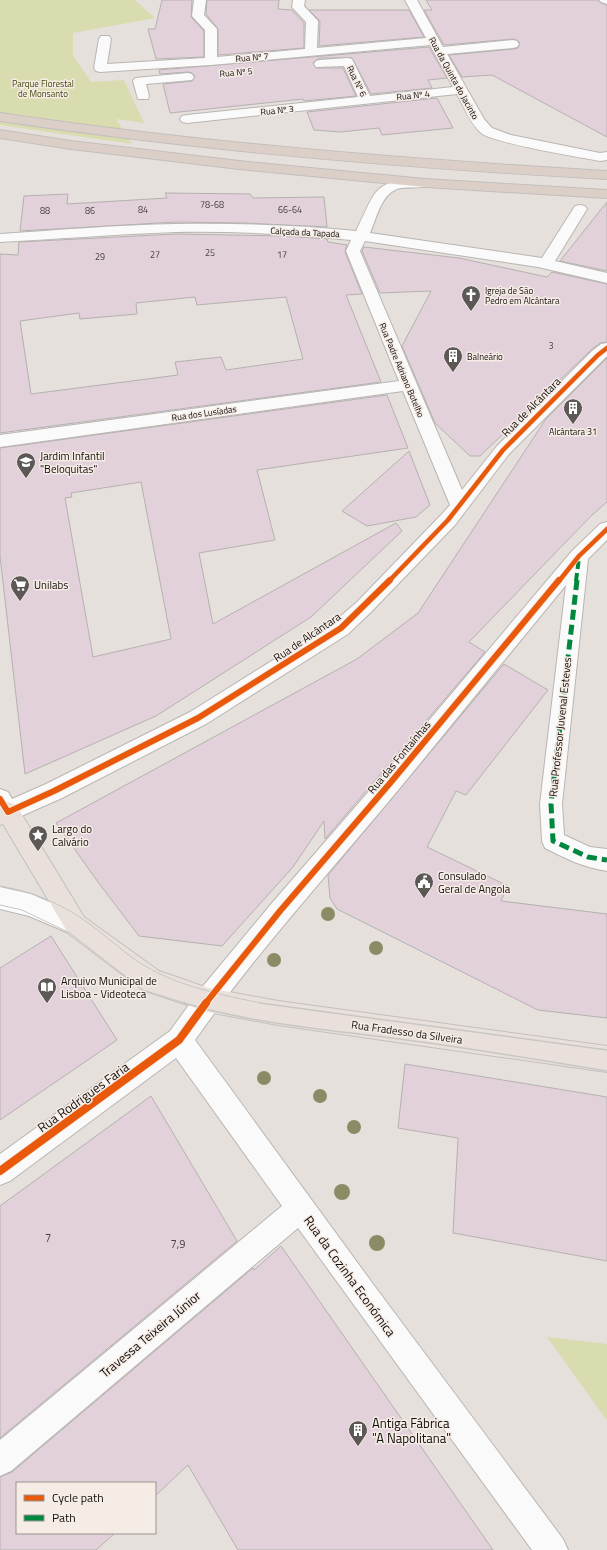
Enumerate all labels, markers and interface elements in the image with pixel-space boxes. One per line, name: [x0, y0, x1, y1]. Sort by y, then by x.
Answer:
street label: Rua da Quinta do Jacinto: [426, 34, 482, 122]
street label: Rua Nº 7: [235, 49, 269, 65]
street label: Rua Nº 6: [344, 63, 370, 99]
street label: Rua Nº 5: [219, 64, 253, 80]
park label: Parque Florestal de Monsanto: [12, 77, 74, 100]
street label: Rua Nº 4: [396, 87, 430, 103]
street label: Rua Nº 3: [260, 102, 294, 118]
house number: 78-68: [200, 198, 224, 211]
house number: 84: [138, 203, 148, 216]
house number: 66-64: [278, 203, 302, 216]
house number: 88: [40, 204, 50, 217]
house number: 86: [85, 204, 95, 217]
street label: Calçada da Tapada: [270, 224, 340, 240]
house number: 25: [205, 246, 215, 259]
house number: 27: [150, 248, 160, 261]
house number: 17: [277, 248, 287, 261]
house number: 29: [95, 250, 105, 263]
church icon: Igreja de São Pedro em Alcântara: [460, 284, 482, 312]
place label: Igreja de São Pedro em Alcântara: [485, 284, 560, 307]
street label: Rua Padre Adriano Botelho: [376, 321, 428, 420]
house number: 3: [548, 339, 554, 352]
building icon: Balneário: [442, 345, 464, 373]
place label: Balneário: [467, 350, 503, 363]
street label: Rua de Alcântara: [498, 373, 565, 440]
building icon: Alcântara 31: [562, 397, 584, 425]
street label: Rua dos Lusíadas: [171, 402, 237, 424]
place label: Alcântara 31: [549, 425, 597, 438]
place label: Jardim Infantil "Beloquitas": [40, 448, 105, 477]
school or university icon: Jardim Infantil "Beloquitas": [15, 451, 37, 479]
supermarket icon: Unilabs: [9, 574, 31, 602]
place label: Unilabs: [34, 577, 68, 593]
street label: Rua de Alcântara: [270, 608, 344, 666]
street label: Rua Professor Juvenal Esteves: [545, 656, 575, 798]
street label: Rua das Fontaínhas: [364, 717, 434, 797]
place label: Largo do Calvário: [52, 821, 92, 850]
place icon: Largo do Calvário: [27, 824, 49, 852]
place label: Consulado Geral de Angola: [438, 868, 511, 897]
public building icon: Consulado Geral de Angola: [413, 871, 435, 899]
place label: Arquivo Municipal de Lisboa - Videoteca: [61, 973, 157, 1002]
library icon: Arquivo Municipal de Lisboa - Videoteca: [36, 976, 58, 1004]
street label: Rua Fradesso da Silveira: [350, 1016, 464, 1048]
street label: Rua Rodrigues Faria: [33, 1057, 133, 1137]
street label: Rua da Cozinha Económica: [299, 1211, 401, 1341]
house number: 7: [45, 1230, 51, 1246]
house number: 7,9: [171, 1236, 185, 1252]
street label: Travessa Teixeira Júnior: [95, 1285, 205, 1382]
place label: Antiga Fábrica "A Napolitana": [372, 1413, 451, 1448]
building icon: Antiga Fábrica "A Napolitana": [347, 1419, 369, 1447]
legend: [16, 1482, 156, 1534]
text: Cycle path: [52, 1488, 104, 1507]
text: Path: [52, 1508, 76, 1527]

